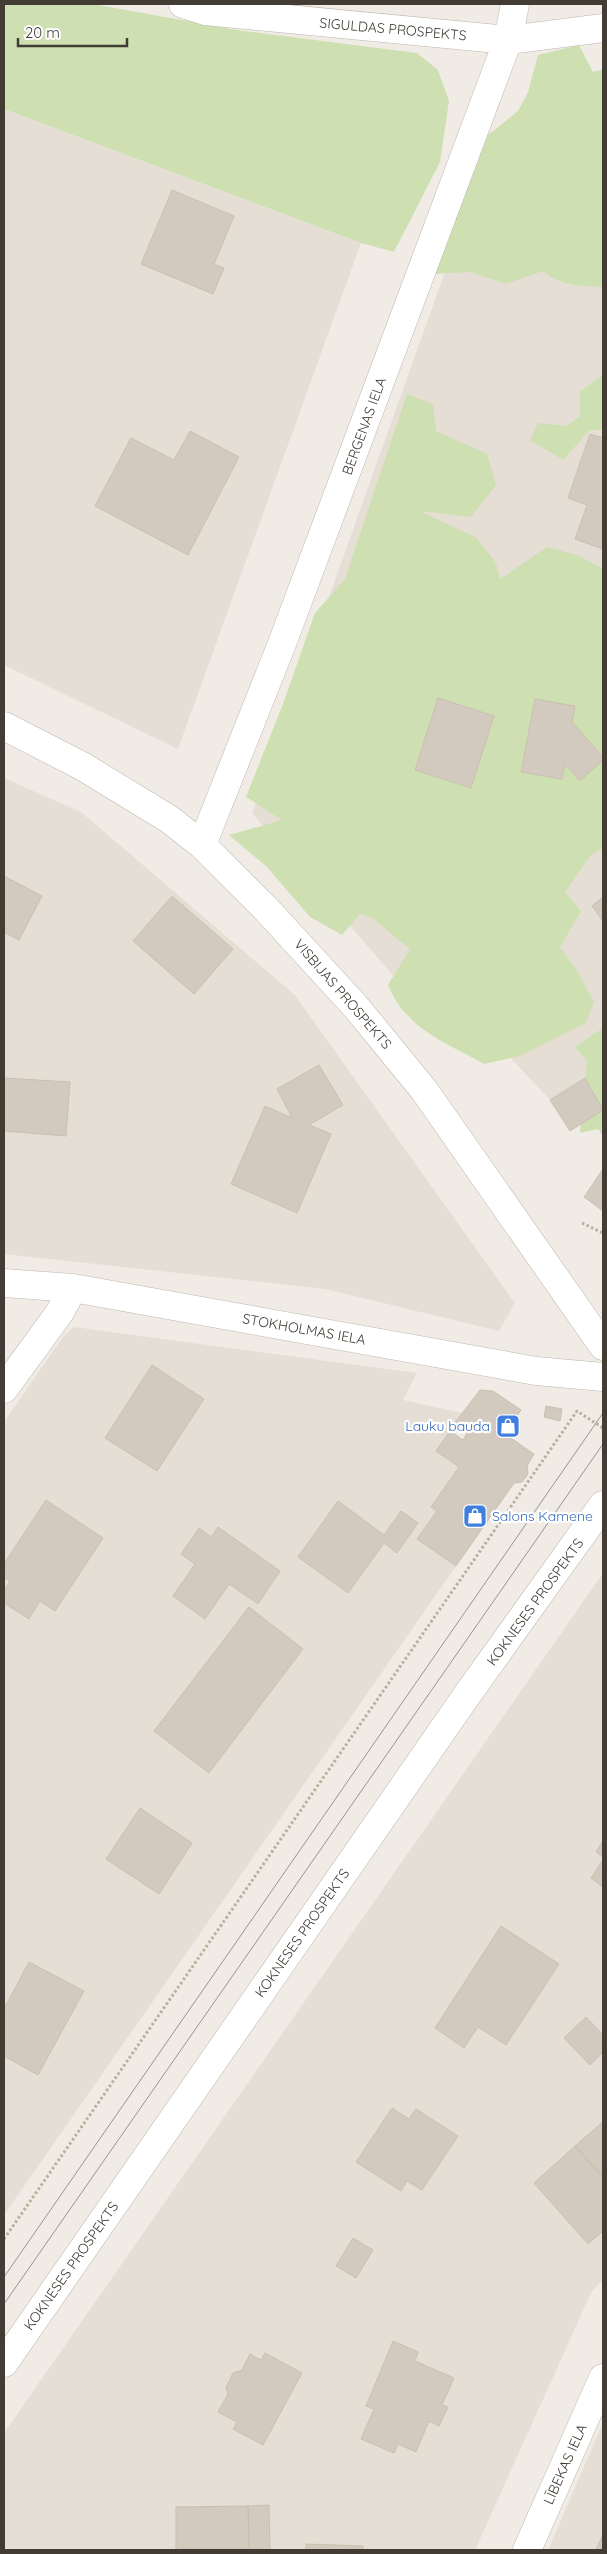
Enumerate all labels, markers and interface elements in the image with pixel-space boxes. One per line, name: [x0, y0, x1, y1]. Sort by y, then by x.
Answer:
street label: SIGULDAS PROSPEKTS: [319, 14, 467, 44]
scale bar: [18, 15, 126, 47]
text: 20 m: [25, 23, 60, 42]
street label: BERGENAS IELA: [338, 375, 390, 477]
street label: VISBIJAS PROSPEKTS: [290, 935, 396, 1053]
street label: STOKHOLMAS IELA: [241, 1309, 367, 1349]
shop icon: Lauku bauda: [495, 1413, 521, 1439]
place label: Lauku bauda: [405, 1417, 490, 1435]
shop icon: Salons Kamene: [462, 1503, 488, 1529]
place label: Salons Kamene: [492, 1507, 593, 1525]
street label: KOKNESES PROSPEKTS: [483, 1535, 587, 1669]
street label: KOKNESES PROSPEKTS: [251, 1865, 353, 2001]
street label: KOKNESES PROSPEKTS: [20, 2198, 122, 2334]
street label: LĪBEKAS IELA: [539, 2421, 591, 2507]

